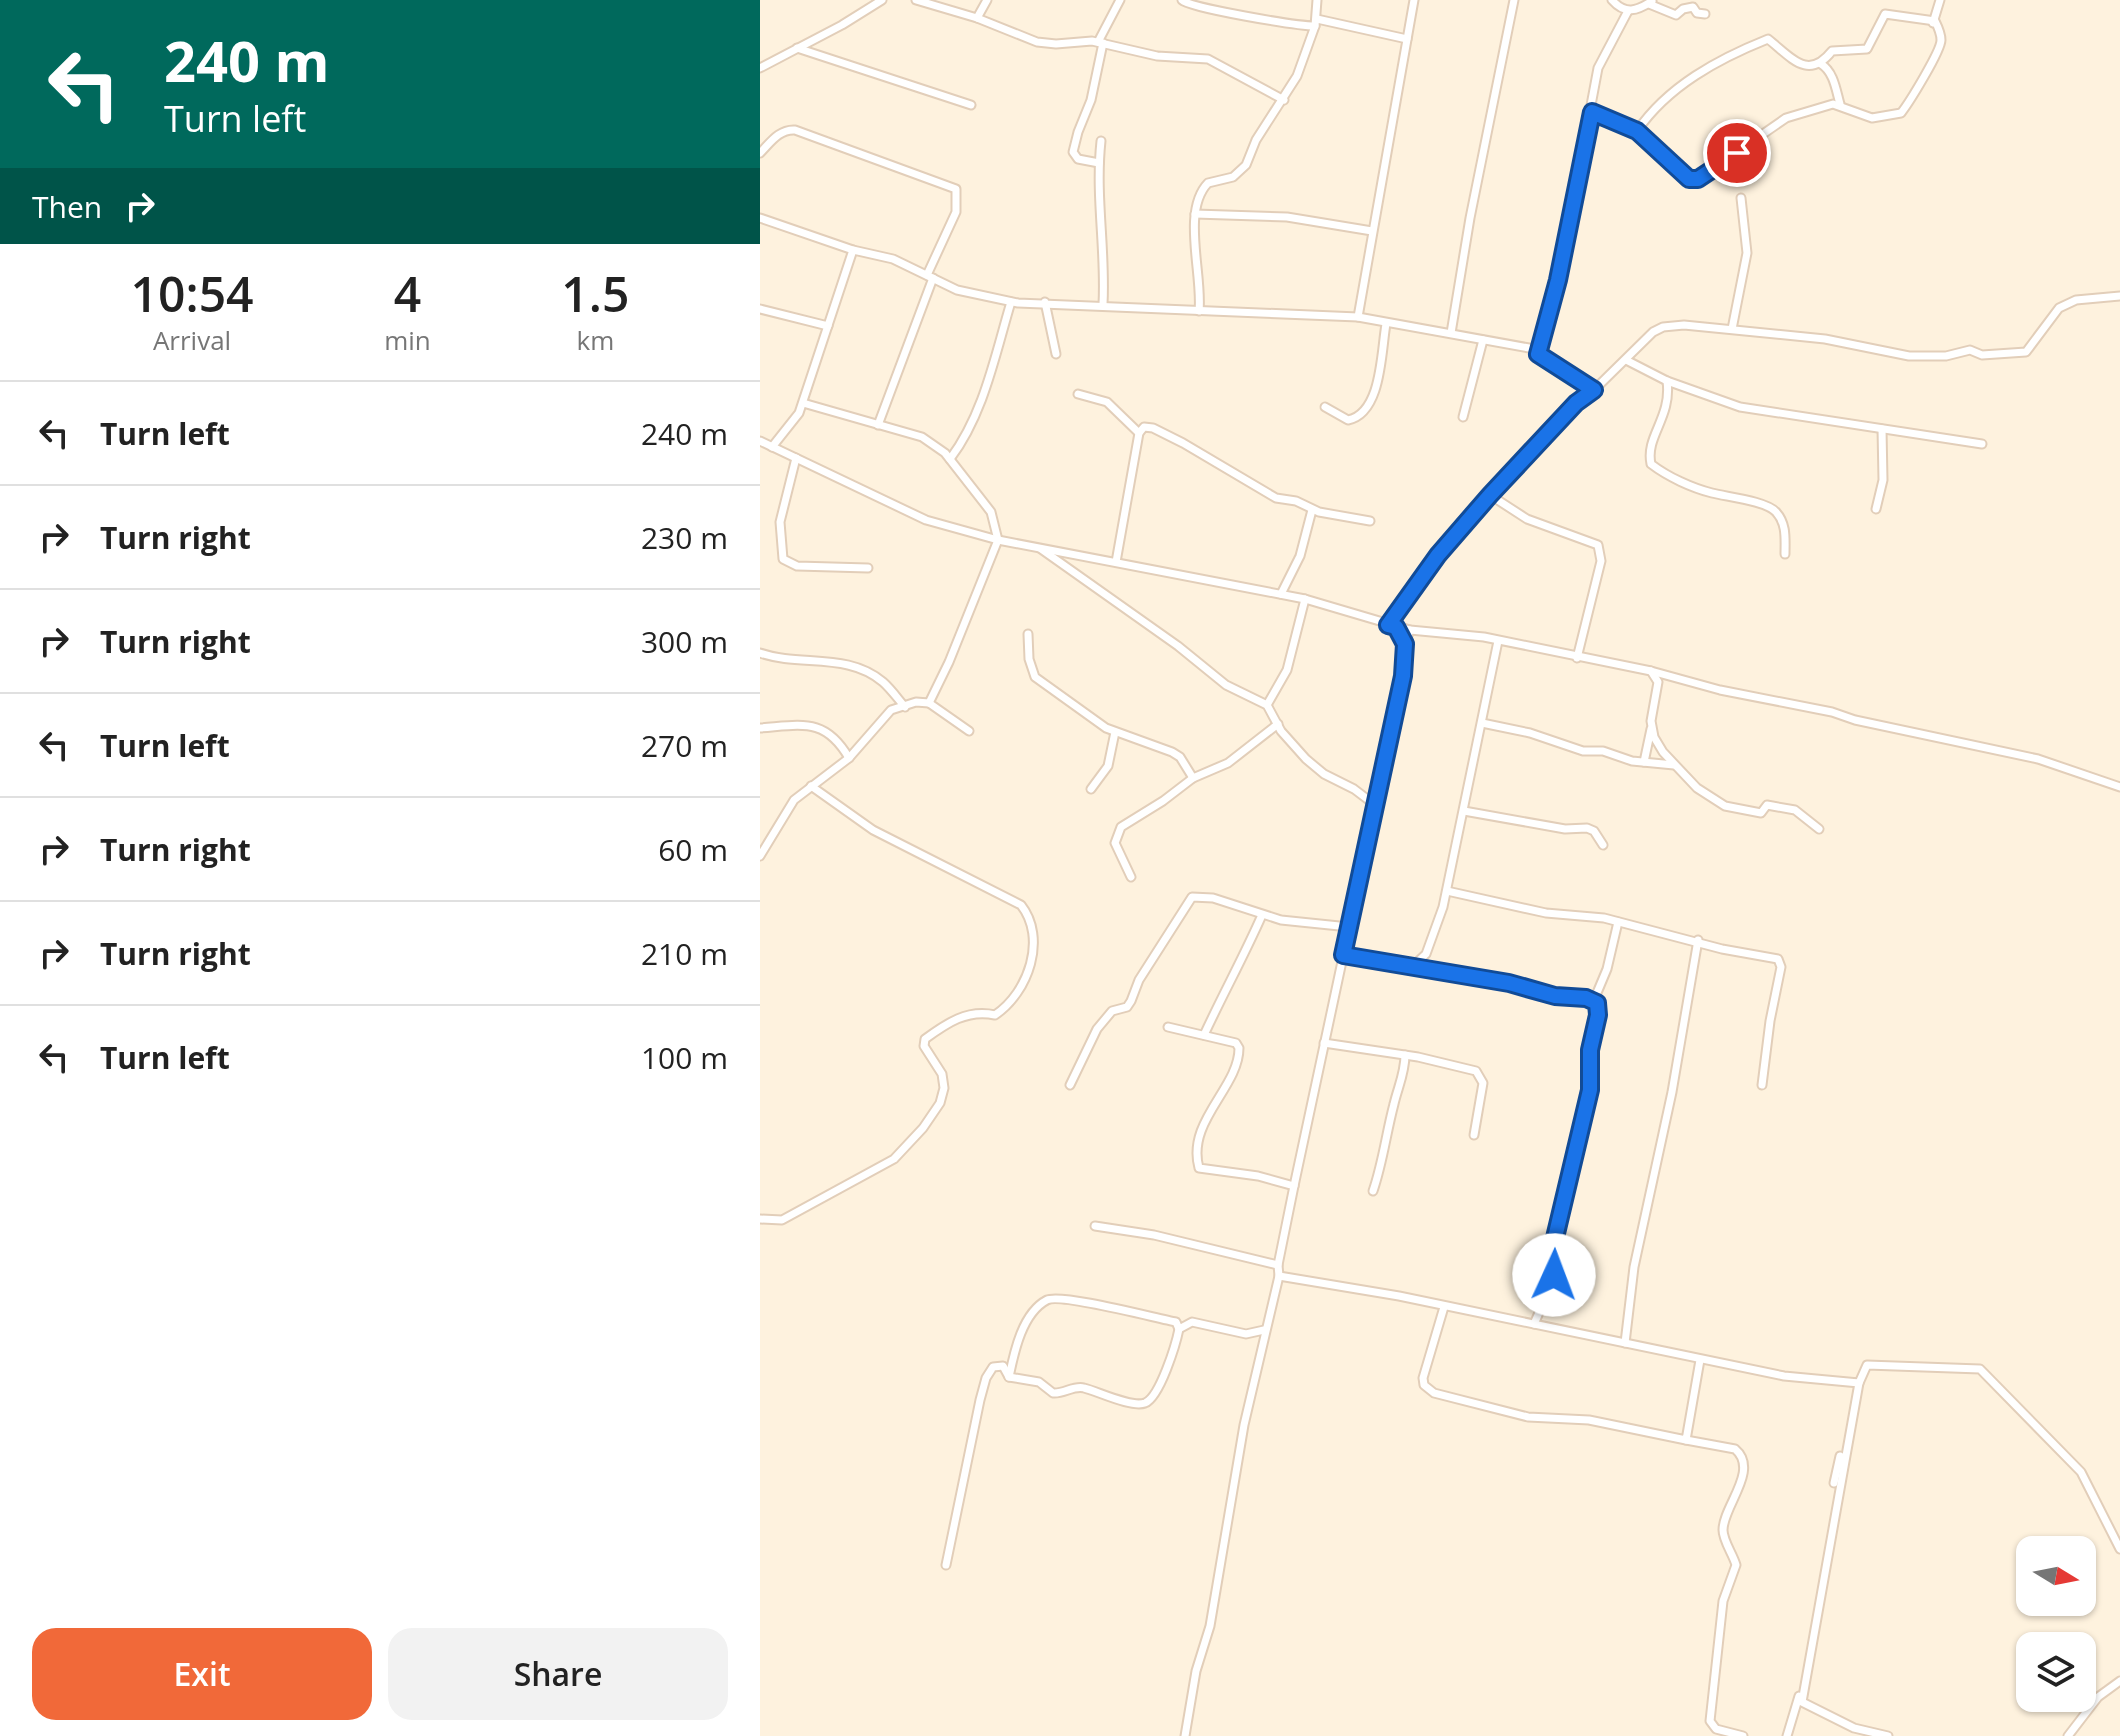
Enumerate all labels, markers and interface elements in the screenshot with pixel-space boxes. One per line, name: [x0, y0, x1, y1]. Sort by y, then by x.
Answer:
text: 240 m: [164, 22, 330, 98]
icon: left: [32, 32, 136, 136]
text: Turn left: [164, 94, 306, 143]
pin: [1703, 119, 1771, 187]
icon: arrive: [1715, 131, 1759, 175]
icon: right: [118, 184, 162, 228]
text: Then: [32, 186, 102, 227]
text: 10:54: [131, 261, 254, 326]
text: 4: [394, 261, 421, 326]
text: 1.5: [561, 261, 629, 326]
text: Arrival: [153, 322, 231, 358]
text: min: [384, 322, 431, 358]
text: km: [576, 322, 614, 358]
icon: left: [32, 411, 76, 455]
text: Turn left: [100, 413, 230, 454]
text: 240 m: [641, 413, 728, 454]
icon: right: [32, 515, 76, 559]
text: Turn right: [100, 517, 251, 558]
text: 230 m: [641, 517, 728, 558]
icon: right: [32, 619, 76, 663]
text: Turn right: [100, 621, 251, 662]
text: 300 m: [641, 621, 728, 662]
icon: left: [32, 723, 76, 767]
text: Turn left: [100, 725, 230, 766]
text: 270 m: [641, 725, 728, 766]
icon: right: [32, 827, 76, 871]
text: Turn right: [100, 829, 251, 870]
text: 60 m: [658, 829, 728, 870]
icon: right: [32, 931, 76, 975]
text: Turn right: [100, 933, 251, 974]
text: 210 m: [641, 933, 728, 974]
icon: left: [32, 1035, 76, 1079]
text: Turn left: [100, 1037, 230, 1078]
text: 100 m: [641, 1037, 728, 1078]
position arrow: [1512, 1233, 1596, 1317]
north arrow: [2016, 1536, 2096, 1616]
map controls: [2016, 1536, 2096, 1712]
button: Exit: [32, 1628, 372, 1720]
button: Share: [388, 1628, 728, 1720]
button: layers: [2016, 1632, 2096, 1712]

